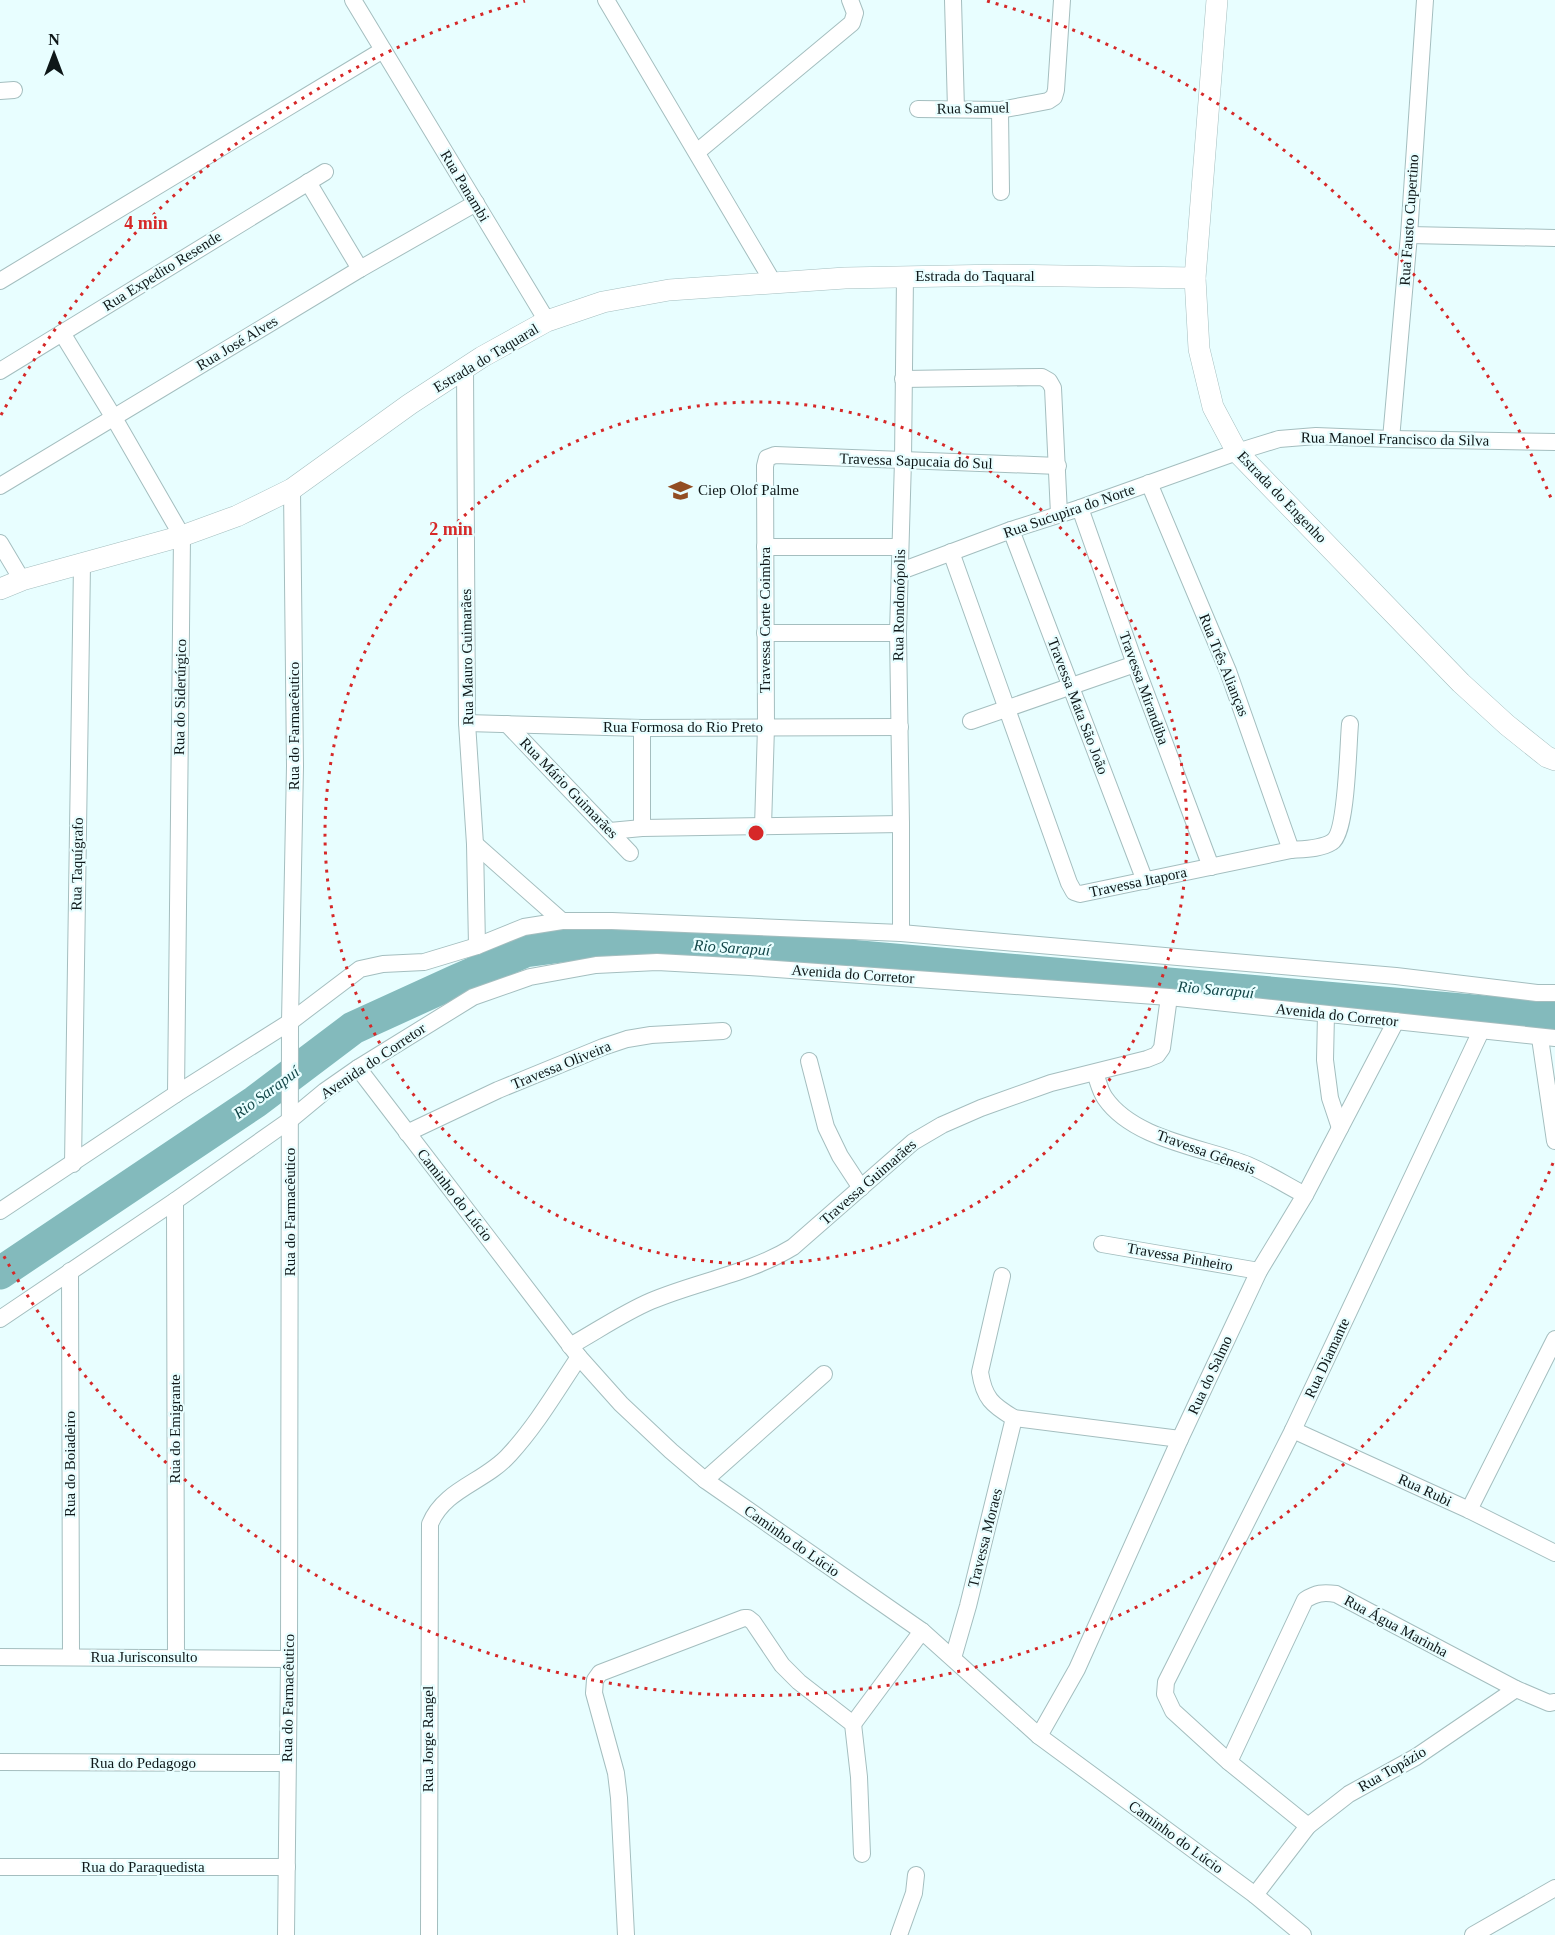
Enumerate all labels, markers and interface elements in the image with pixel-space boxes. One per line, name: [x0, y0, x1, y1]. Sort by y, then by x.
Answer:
north arrow: [24, 24, 84, 84]
text: N: [48, 31, 60, 48]
street label: Rua Samuel: [936, 99, 1010, 117]
street label: Rua Panambi: [437, 147, 493, 225]
street label: Rua Fausto Cupertino: [1396, 154, 1422, 286]
text: 4 min: [124, 213, 168, 233]
street label: Rua Expedito Resende: [100, 228, 224, 314]
street label: Estrada do Taquaral: [915, 268, 1035, 284]
street label: Rua José Alves: [194, 312, 281, 373]
street label: Estrada do Taquaral: [431, 320, 541, 396]
street label: Rua Manoel Francisco da Silva: [1301, 429, 1490, 449]
street label: Estrada do Engenho: [1234, 448, 1330, 546]
street label: Travessa Sapucaia do Sul: [839, 450, 993, 472]
school or university icon: Ciep Olof Palme: [667, 477, 693, 503]
street label: Rua Sucupira do Norte: [1001, 481, 1137, 541]
place label: Ciep Olof Palme: [698, 482, 799, 498]
text: 2 min: [429, 519, 473, 539]
street label: Travessa Corte Coimbra: [757, 547, 773, 693]
street label: Rua Rondonópolis: [890, 549, 908, 661]
street label: Rua Mauro Guimarães: [458, 588, 476, 725]
street label: Rua Três Alianças: [1196, 611, 1252, 719]
street label: Travessa Mirandiba: [1116, 629, 1172, 747]
street label: Travessa Mata São João: [1045, 636, 1111, 776]
street label: Rua do Siderúrgico: [171, 639, 189, 755]
street label: Rua do Farmacêutico: [286, 662, 302, 790]
street label: Rua Formosa do Rio Preto: [603, 719, 763, 735]
street label: Rua Mário Guimarães: [517, 734, 621, 842]
street label: Rua Taquígrafo: [68, 817, 86, 911]
centre of rings: [746, 823, 766, 843]
street label: Travessa Itapora: [1088, 864, 1188, 900]
water label: Rio Sarapuí: [692, 936, 772, 960]
street label: Avenida do Corretor: [791, 962, 915, 986]
water label: Rio Sarapuí: [1176, 978, 1257, 1002]
street label: Avenida do Corretor: [1275, 1001, 1399, 1029]
street label: Avenida do Corretor: [318, 1020, 428, 1102]
street label: Travessa Oliveira: [509, 1038, 613, 1092]
water label: Rio Sarapuí: [229, 1062, 304, 1123]
street label: Travessa Gênesis: [1154, 1127, 1258, 1177]
street label: Travessa Guimarães: [817, 1136, 919, 1228]
street label: Caminho do Lúcio: [414, 1146, 496, 1244]
street label: Rua do Farmacêutico: [282, 1148, 298, 1276]
street label: Travessa Pinheiro: [1126, 1240, 1234, 1274]
street label: Rua Diamante: [1302, 1315, 1353, 1400]
street label: Rua do Salmo: [1185, 1333, 1235, 1417]
street label: Rua do Emigrante: [167, 1374, 183, 1484]
street label: Rua do Boiadeiro: [62, 1411, 78, 1517]
street label: Rua Rubi: [1396, 1471, 1454, 1509]
street label: Travessa Moraes: [965, 1487, 1005, 1589]
street label: Caminho do Lúcio: [741, 1502, 843, 1580]
street label: Rua Água Marinha: [1341, 1592, 1451, 1660]
street label: Rua do Farmacêutico: [279, 1634, 297, 1762]
street label: Rua Jurisconsulto: [90, 1649, 198, 1665]
street label: Rua Jorge Rangel: [420, 1686, 436, 1792]
street label: Rua Topázio: [1355, 1743, 1429, 1795]
street label: Rua do Pedagogo: [90, 1755, 196, 1771]
street label: Caminho do Lúcio: [1126, 1797, 1226, 1877]
street label: Rua do Paraquedista: [81, 1859, 205, 1875]

